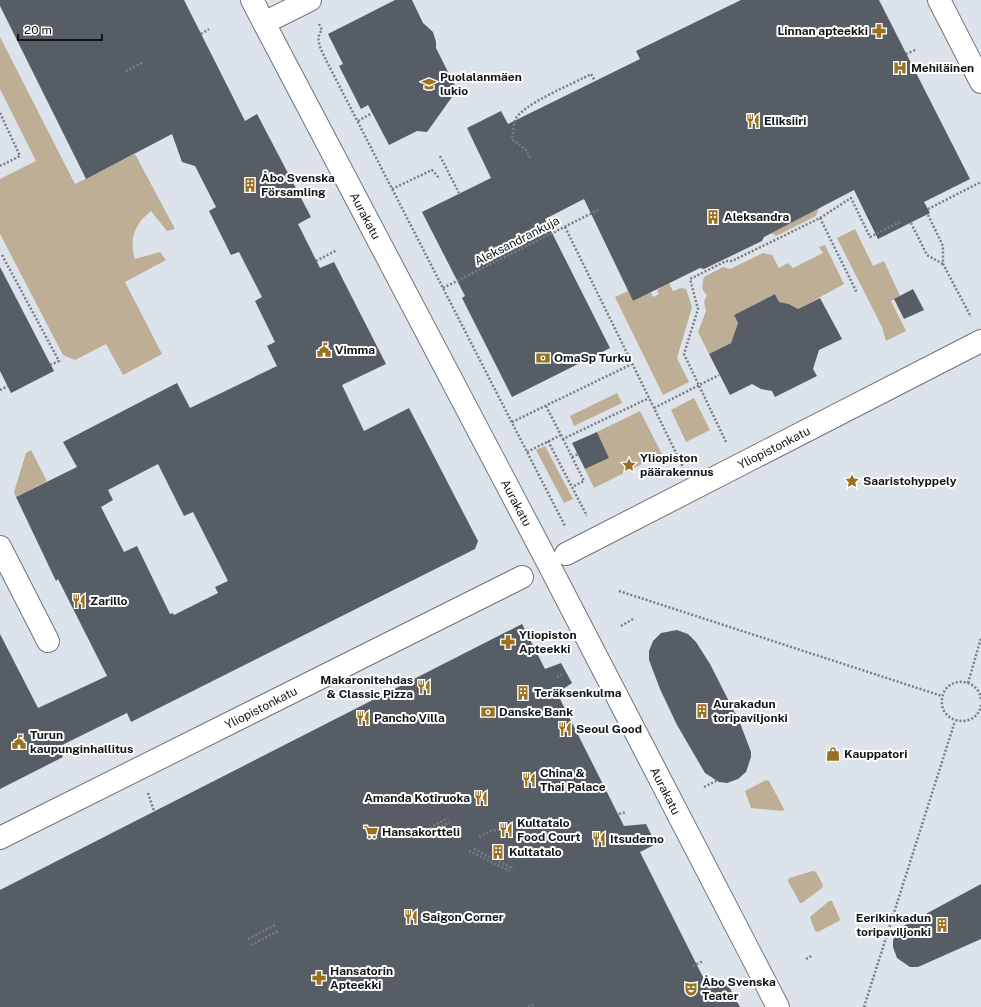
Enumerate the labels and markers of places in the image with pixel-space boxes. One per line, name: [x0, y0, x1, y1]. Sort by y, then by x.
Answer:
pharmacy icon: Linnan apteekki: [871, 23, 887, 39]
place label: Linnan apteekki: [777, 24, 868, 38]
hospital icon: Mehiläinen: [892, 60, 908, 76]
place label: Mehiläinen: [911, 61, 974, 75]
place label: Puolalanmäen lukio: [440, 70, 522, 98]
school or university icon: Puolalanmäen lukio: [421, 76, 437, 92]
restaurant icon: Eliksiiri: [745, 113, 761, 129]
place label: Eliksiiri: [764, 114, 806, 128]
place label: Åbo Svenska Församling: [261, 171, 335, 199]
building icon: Åbo Svenska Församling: [242, 177, 258, 193]
building icon: Aleksandra: [705, 209, 721, 225]
place label: Aleksandra: [724, 210, 789, 224]
public building icon: Vimma: [316, 342, 332, 358]
place label: Vimma: [335, 343, 375, 357]
bank icon: OmaSp Turku: [535, 350, 551, 366]
place label: OmaSp Turku: [554, 351, 632, 365]
place label: Yliopiston päärakennus: [640, 451, 714, 479]
place icon: Yliopiston päärakennus: [621, 457, 637, 473]
place icon: Saaristohyppely: [844, 473, 860, 489]
place label: Saaristohyppely: [863, 474, 957, 488]
restaurant icon: Zarillo: [71, 593, 87, 609]
place label: Zarillo: [90, 594, 127, 608]
place label: Yliopiston Apteekki: [519, 628, 577, 656]
pharmacy icon: Yliopiston Apteekki: [500, 634, 516, 650]
place label: Makaronitehdas & Classic Pizza: [320, 673, 413, 701]
restaurant icon: Makaronitehdas & Classic Pizza: [416, 679, 432, 695]
building icon: Teräksenkulma: [515, 685, 531, 701]
place label: Teräksenkulma: [534, 686, 622, 700]
place label: Aurakadun toripaviljonki: [713, 697, 788, 725]
building icon: Aurakadun toripaviljonki: [694, 703, 710, 719]
bank icon: Danske Bank: [480, 704, 496, 720]
place label: Danske Bank: [499, 705, 573, 719]
restaurant icon: Pancho Villa: [355, 710, 371, 726]
place label: Pancho Villa: [374, 711, 445, 725]
restaurant icon: Seoul Good: [557, 721, 573, 737]
place label: Seoul Good: [576, 722, 642, 736]
place label: Turun kaupunginhallitus: [30, 728, 133, 756]
public building icon: Turun kaupunginhallitus: [11, 734, 27, 750]
shop icon: Kauppatori: [825, 746, 841, 762]
place label: Kauppatori: [844, 747, 907, 761]
place label: China & Thai Palace: [540, 766, 606, 794]
restaurant icon: China & Thai Palace: [521, 772, 537, 788]
restaurant icon: Amanda Kotiruoka: [473, 790, 489, 806]
place label: Amanda Kotiruoka: [364, 791, 470, 805]
place label: Kultatalo Food Court: [517, 816, 581, 844]
restaurant icon: Kultatalo Food Court: [498, 822, 514, 838]
supermarket icon: Hansakortteli: [363, 824, 379, 840]
place label: Hansakortteli: [382, 825, 460, 839]
restaurant icon: Itsudemo: [591, 831, 607, 847]
place label: Itsudemo: [610, 832, 664, 846]
building icon: Kultatalo: [490, 844, 506, 860]
place label: Kultatalo: [509, 845, 562, 859]
restaurant icon: Saigon Corner: [403, 909, 419, 925]
place label: Saigon Corner: [422, 910, 504, 924]
place label: Eerikinkadun toripaviljonki: [856, 911, 931, 939]
building icon: Eerikinkadun toripaviljonki: [934, 917, 950, 933]
place label: Hansatorin Apteekki: [330, 964, 393, 992]
pharmacy icon: Hansatorin Apteekki: [311, 970, 327, 986]
place label: Åbo Svenska Teater: [702, 975, 776, 1003]
theatre icon: Åbo Svenska Teater: [683, 981, 699, 997]

